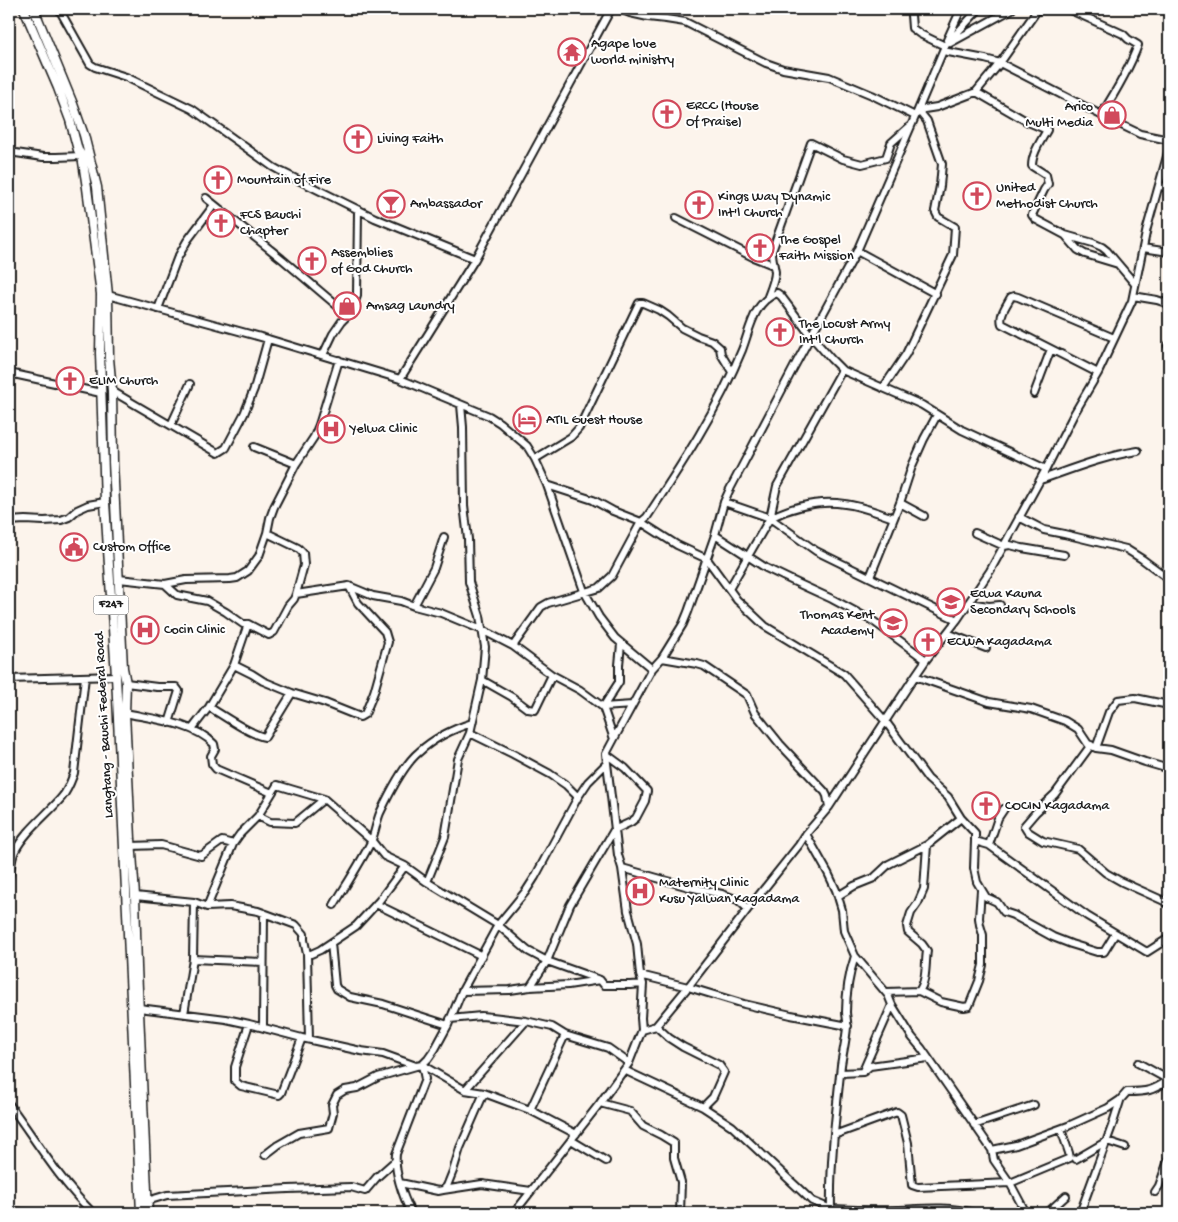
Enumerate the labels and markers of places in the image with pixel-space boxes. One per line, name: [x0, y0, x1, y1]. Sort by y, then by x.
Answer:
place label: Agape love world ministry: [591, 36, 674, 69]
temple icon: Agape love world ministry: [557, 37, 587, 67]
place label: ERCC (House Of Praise): [686, 98, 759, 131]
church icon: ERCC (House Of Praise): [652, 99, 682, 129]
place label: Arico Multi Media: [1026, 99, 1094, 132]
shop icon: Arico Multi Media: [1097, 100, 1127, 130]
church icon: Living Faith: [343, 124, 373, 154]
place label: Living Faith: [377, 131, 444, 148]
church icon: Mountain of Fire: [203, 165, 233, 195]
place label: Mountain of Fire: [237, 172, 332, 189]
place label: United Methodist Church: [996, 180, 1098, 213]
church icon: United Methodist Church: [962, 181, 992, 211]
bar icon: Ambassador: [376, 189, 406, 219]
place label: Kings Way Dynamic Int'l Church: [718, 189, 831, 222]
church icon: Kings Way Dynamic Int'l Church: [684, 190, 714, 220]
place label: Ambassador: [410, 196, 483, 213]
place label: FCS Bauchi Chapter: [239, 207, 301, 240]
church icon: FCS Bauchi Chapter: [206, 208, 236, 238]
place label: The Gospel Faith Mission: [778, 232, 854, 265]
church icon: The Gospel Faith Mission: [745, 233, 775, 263]
place label: Assemblies of God Church: [331, 245, 413, 278]
church icon: Assemblies of God Church: [297, 246, 327, 276]
shop icon: Amsag Laundry: [332, 291, 362, 321]
place label: Amsag Laundry: [366, 298, 455, 315]
place label: The Locust Army Int'l Church: [798, 316, 891, 349]
church icon: The Locust Army Int'l Church: [765, 317, 795, 347]
church icon: ELIM Church: [55, 366, 85, 396]
place label: ELIM Church: [89, 373, 159, 390]
hotel icon: ATIL Guest House: [512, 405, 542, 435]
place label: ATIL Guest House: [546, 412, 643, 429]
hospital icon: Yelwa Clinic: [316, 414, 346, 444]
place label: Yelwa Clinic: [348, 421, 418, 438]
public building icon: Custom Office: [59, 532, 89, 562]
place label: Custom Office: [93, 539, 171, 556]
place label: Ecwa Kauna Secondary Schools: [970, 586, 1076, 619]
school or university icon: Ecwa Kauna Secondary Schools: [936, 587, 966, 617]
place label: Thomas Kent Academy: [799, 607, 875, 640]
school or university icon: Thomas Kent Academy: [878, 608, 908, 638]
hospital icon: Cocin Clinic: [130, 615, 160, 645]
place label: Cocin Clinic: [164, 622, 226, 639]
church icon: ECWA Kagadama: [913, 627, 943, 657]
place label: ECWA Kagadama: [947, 634, 1053, 651]
church icon: COCIN Kagadama: [971, 791, 1001, 821]
place label: COCIN Kagadama: [1005, 798, 1111, 815]
place label: Maternity Clinic Kusu Yalwan Kagadama: [659, 875, 800, 908]
hospital icon: Maternity Clinic Kusu Yalwan Kagadama: [625, 876, 655, 906]

